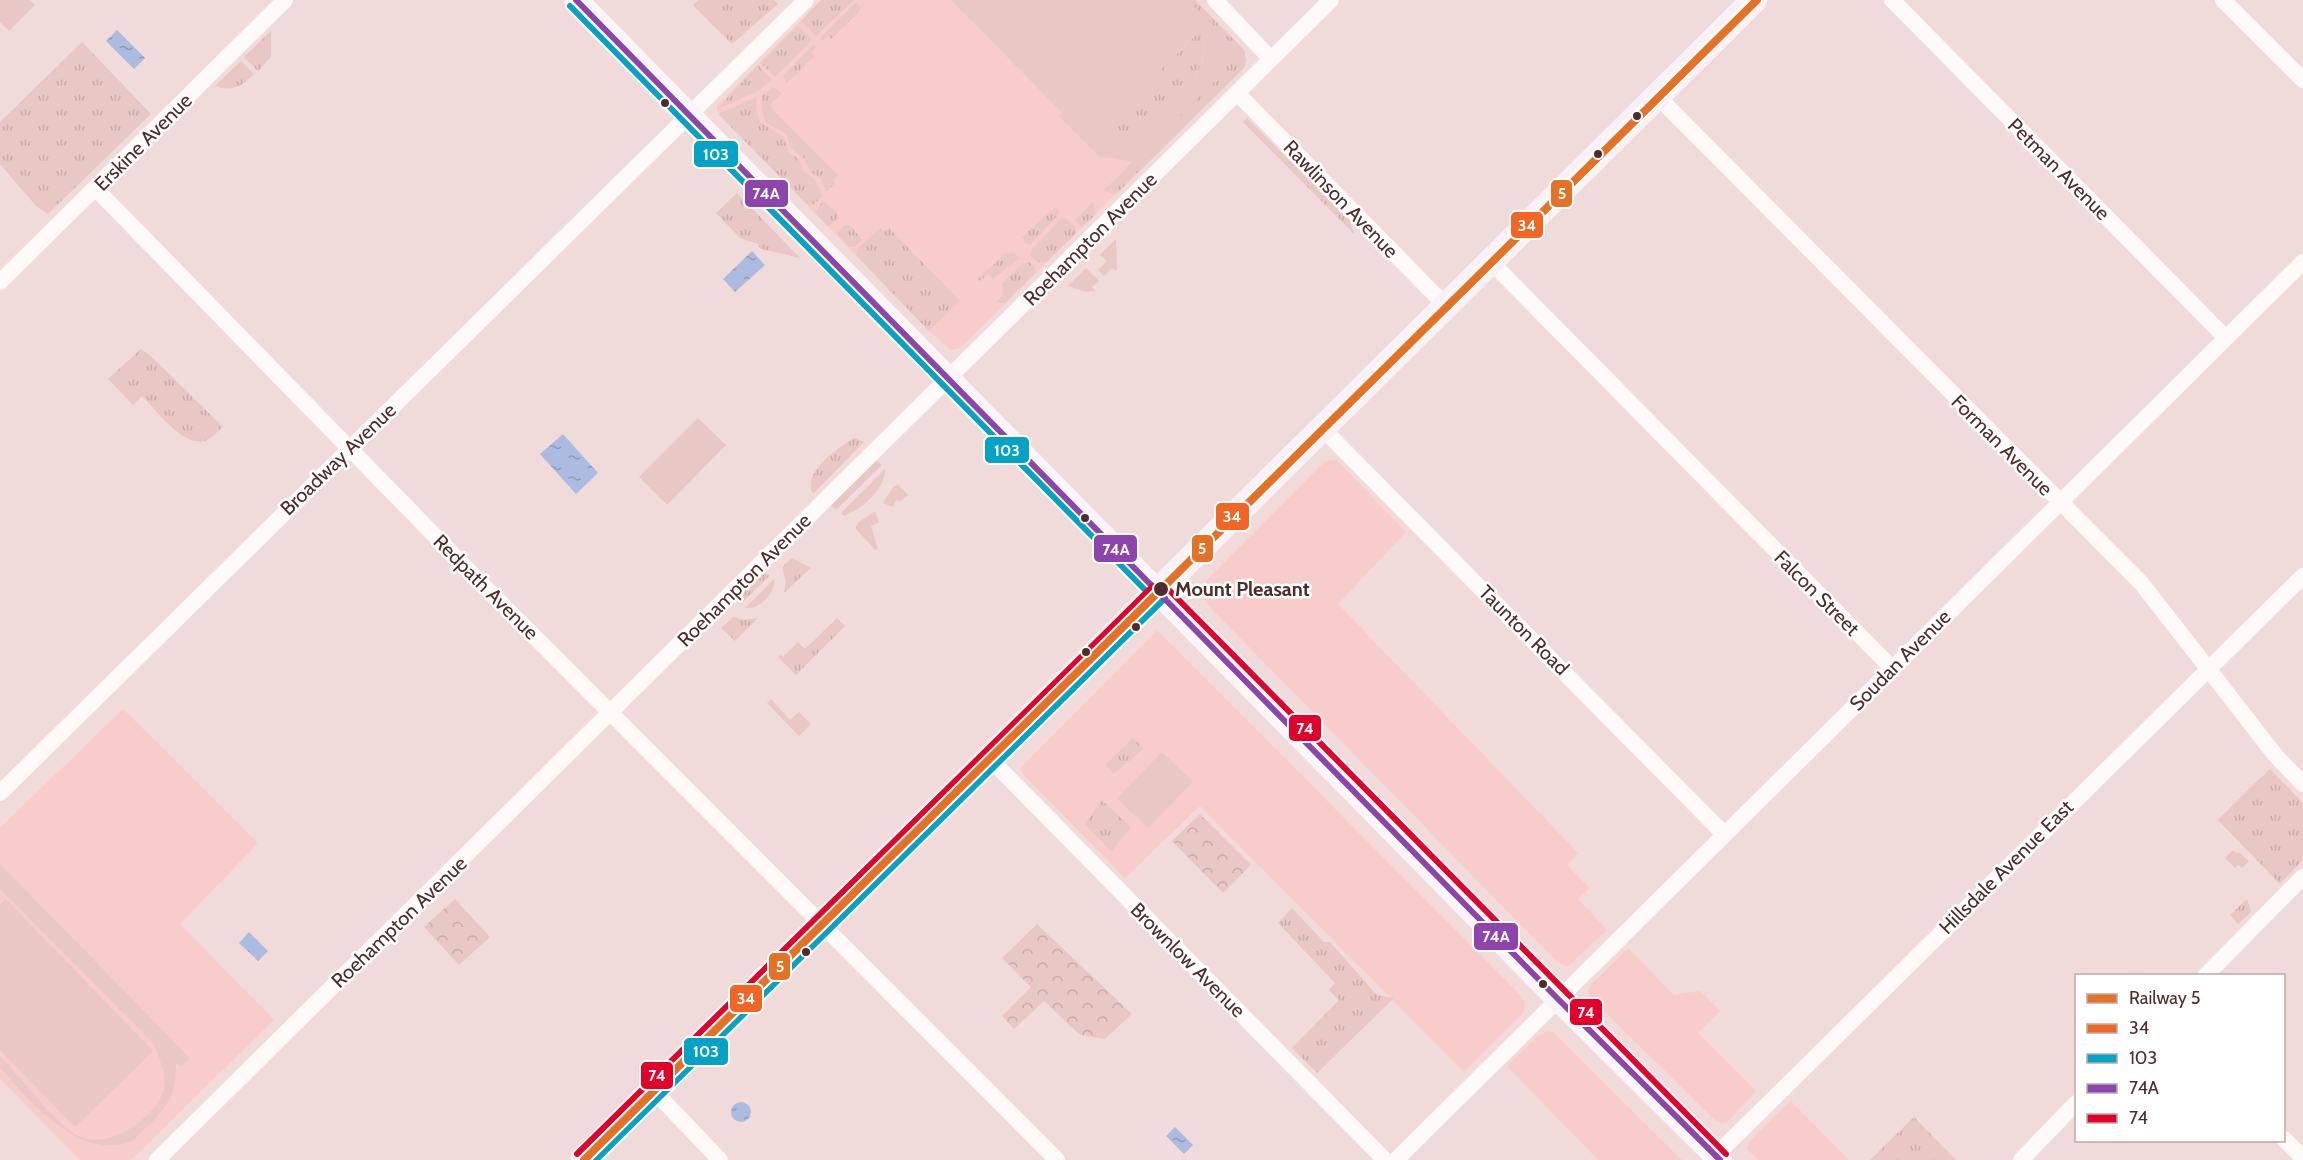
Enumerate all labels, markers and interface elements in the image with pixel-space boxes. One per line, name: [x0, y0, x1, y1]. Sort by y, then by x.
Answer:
street label: Erskine Avenue: [89, 88, 197, 196]
unlabelled marker: [659, 97, 671, 109]
unlabelled marker: [1631, 110, 1643, 122]
street label: Petman Avenue: [2003, 113, 2115, 225]
street label: Rawlinson Avenue: [1279, 135, 1403, 263]
line badge: 103: [693, 140, 739, 168]
text: 103: [703, 145, 729, 164]
unlabelled marker: [1592, 148, 1604, 160]
street label: Roehampton Avenue: [1018, 167, 1162, 311]
line badge: 74A: [744, 179, 789, 208]
line badge: 5: [1550, 179, 1573, 208]
text: 74A: [752, 184, 780, 203]
text: 5: [1558, 184, 1566, 203]
line badge: 34: [1510, 211, 1544, 239]
text: 34: [1518, 216, 1536, 235]
street label: Forman Avenue: [1946, 389, 2058, 501]
street label: Broadway Avenue: [275, 398, 401, 520]
line badge: 103: [984, 436, 1030, 464]
text: 103: [994, 441, 1020, 460]
line badge: 34: [1215, 502, 1250, 531]
text: 34: [1223, 507, 1241, 526]
street label: Roehampton Avenue: [672, 508, 816, 652]
unlabelled marker: [1079, 512, 1091, 524]
street label: Redpath Avenue: [428, 529, 544, 645]
line badge: 74A: [1093, 534, 1138, 563]
line badge: 5: [1191, 534, 1214, 563]
text: 5: [1198, 539, 1206, 558]
text: 74A: [1102, 540, 1130, 559]
street label: Falcon Street: [1769, 545, 1865, 641]
place label: Mount Pleasant: [1175, 577, 1310, 601]
marker: Mount Pleasant: [1152, 580, 1170, 598]
street label: Taunton Road: [1474, 580, 1574, 680]
street label: Soudan Avenue: [1845, 605, 1955, 715]
unlabelled marker: [1130, 621, 1142, 633]
unlabelled marker: [1080, 646, 1092, 658]
line badge: 74: [1288, 714, 1322, 742]
text: 74: [1296, 719, 1314, 738]
street label: Hillsdale Avenue East: [1934, 795, 2078, 939]
street label: Roehampton Avenue: [326, 851, 472, 993]
street label: Brownlow Avenue: [1126, 898, 1250, 1022]
line badge: 74A: [1473, 922, 1519, 951]
text: 74A: [1482, 927, 1510, 946]
unlabelled marker: [800, 946, 812, 958]
line badge: 5: [768, 952, 791, 981]
text: 5: [776, 957, 784, 976]
legend: [2075, 974, 2285, 1142]
unlabelled marker: [1537, 978, 1549, 990]
line badge: 34: [729, 984, 763, 1013]
text: Railway 5: [2129, 987, 2201, 1009]
text: 34: [737, 989, 755, 1008]
line badge: 74: [1569, 998, 1603, 1026]
text: 74: [1577, 1003, 1595, 1022]
text: 34: [2129, 1017, 2149, 1039]
line badge: 103: [683, 1037, 729, 1066]
text: 103: [693, 1042, 719, 1061]
text: 103: [2129, 1047, 2157, 1069]
line badge: 74: [640, 1061, 674, 1090]
text: 74: [648, 1066, 666, 1085]
text: 74A: [2129, 1077, 2159, 1099]
text: 74: [2129, 1107, 2148, 1129]

